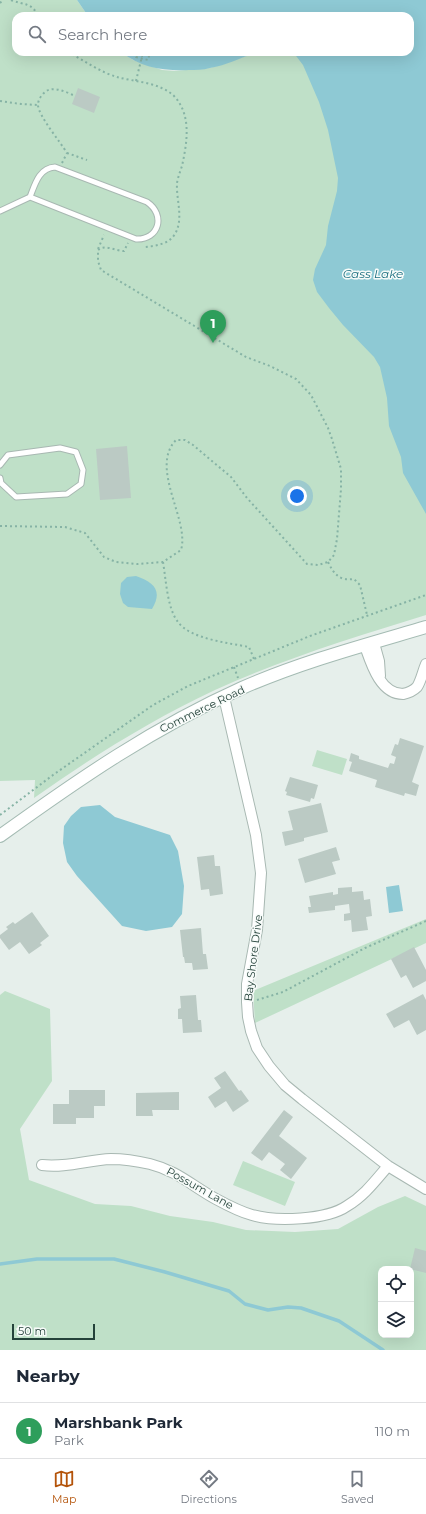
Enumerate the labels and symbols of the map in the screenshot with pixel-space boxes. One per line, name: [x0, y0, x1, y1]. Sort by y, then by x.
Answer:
water label: Cass Lake: [343, 266, 403, 281]
pin: 1: [200, 310, 226, 343]
your location: [287, 486, 307, 506]
street label: Commerce Road: [157, 682, 247, 736]
street label: Bay Shore Drive: [241, 914, 265, 1002]
street label: Possum Lane: [164, 1164, 236, 1212]
scale bar: [12, 1322, 95, 1341]

